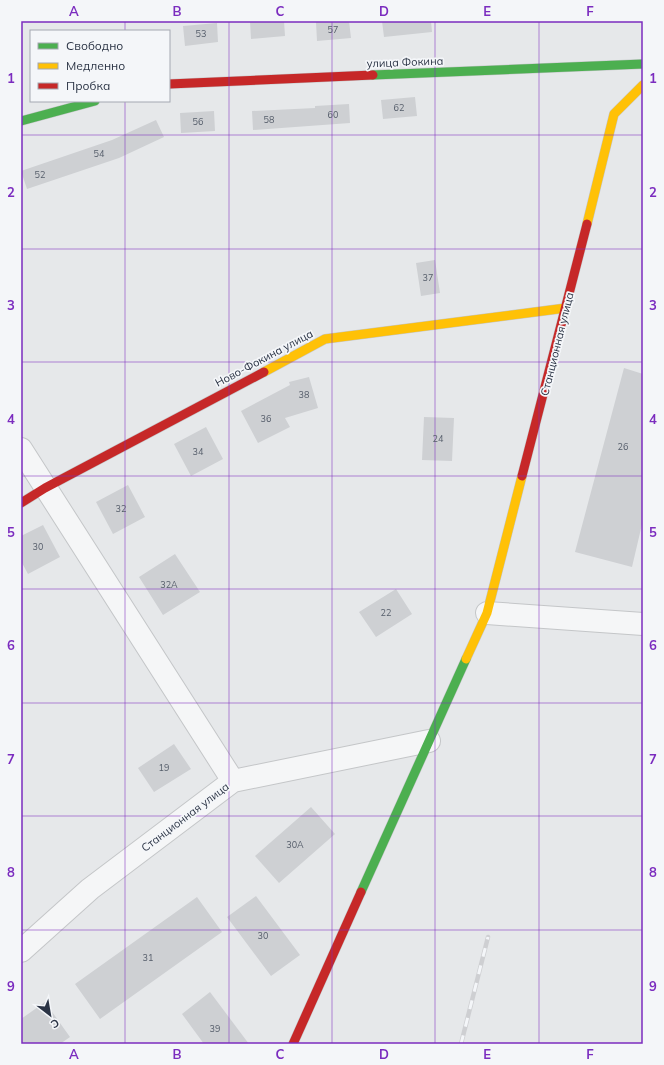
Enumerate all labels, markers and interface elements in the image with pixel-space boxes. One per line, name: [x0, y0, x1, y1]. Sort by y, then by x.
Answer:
text: A: [69, 3, 79, 19]
text: B: [173, 3, 182, 19]
text: C: [276, 3, 285, 19]
text: D: [379, 3, 389, 19]
text: E: [483, 3, 491, 19]
text: F: [586, 3, 594, 19]
house number: 57: [328, 24, 338, 35]
house number: 53: [196, 28, 206, 39]
legend: [30, 30, 170, 102]
text: Свободно: [66, 38, 123, 53]
street label: улица Фокина: [366, 54, 444, 70]
text: Медленно: [66, 58, 125, 73]
text: 1: [7, 70, 15, 86]
text: 1: [649, 70, 657, 86]
text: Пробка: [66, 78, 110, 93]
house number: 62: [394, 102, 404, 113]
house number: 60: [328, 109, 338, 120]
house number: 58: [264, 114, 274, 125]
house number: 56: [193, 116, 203, 127]
house number: 54: [94, 148, 105, 159]
house number: 52: [35, 169, 45, 180]
text: 2: [7, 184, 15, 200]
text: 2: [649, 184, 657, 200]
house number: 37: [423, 272, 433, 283]
street label: Станционная улица: [537, 291, 577, 397]
text: 3: [7, 297, 15, 313]
text: 3: [649, 297, 657, 313]
street label: Ново-Фокина улица: [213, 326, 315, 390]
house number: 38: [299, 389, 309, 400]
text: 4: [7, 411, 15, 427]
text: 4: [649, 411, 657, 427]
house number: 36: [261, 413, 271, 424]
house number: 24: [433, 433, 444, 444]
house number: 26: [618, 441, 628, 452]
house number: 34: [193, 446, 204, 457]
house number: 32: [116, 503, 126, 514]
text: 5: [7, 524, 15, 540]
text: 5: [649, 524, 657, 540]
house number: 30: [33, 541, 43, 552]
house number: 32А: [160, 579, 178, 590]
house number: 22: [381, 607, 391, 618]
text: 6: [7, 637, 15, 653]
text: 6: [649, 637, 657, 653]
text: 7: [7, 751, 15, 767]
text: 7: [649, 751, 657, 767]
house number: 19: [159, 762, 169, 773]
street label: Станционная улица: [138, 779, 232, 855]
house number: 30А: [286, 839, 304, 850]
text: 8: [7, 864, 15, 880]
text: 8: [649, 864, 657, 880]
house number: 30: [258, 930, 268, 941]
house number: 31: [143, 952, 153, 963]
text: 9: [7, 978, 15, 994]
text: 9: [649, 978, 657, 994]
north arrow: [30, 995, 70, 1035]
text: С: [48, 1016, 62, 1032]
house number: 39: [210, 1023, 220, 1034]
text: A: [69, 1046, 79, 1062]
text: B: [173, 1046, 182, 1062]
text: C: [276, 1046, 285, 1062]
text: D: [379, 1046, 389, 1062]
text: E: [483, 1046, 491, 1062]
text: F: [586, 1046, 594, 1062]

